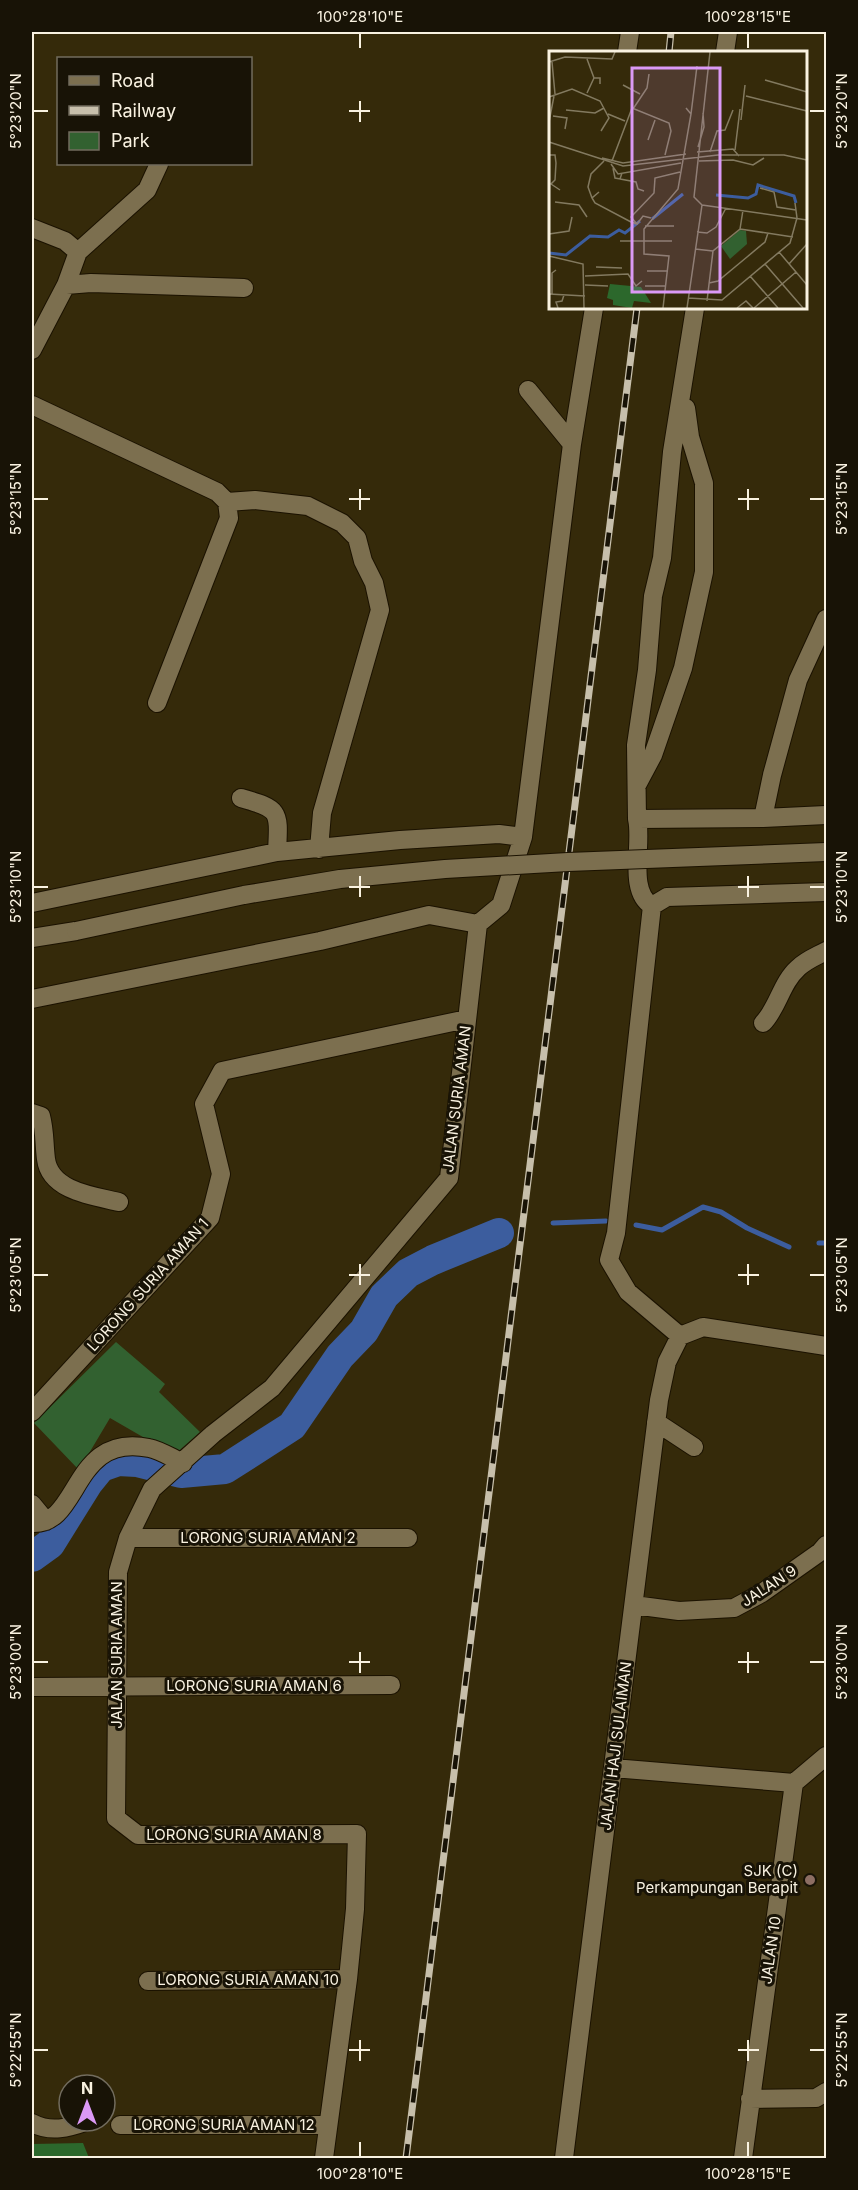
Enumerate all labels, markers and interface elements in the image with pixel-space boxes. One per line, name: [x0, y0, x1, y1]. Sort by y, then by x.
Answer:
text: 100°28'10"E: [317, 7, 403, 26]
text: 100°28'15"E: [705, 7, 791, 26]
inset map: [549, 51, 807, 309]
legend: [57, 57, 252, 165]
text: Road: [111, 70, 154, 91]
text: 5°23'20"N: [6, 73, 25, 149]
text: 5°23'20"N: [832, 73, 851, 149]
text: Railway: [111, 100, 176, 121]
text: Park: [111, 130, 150, 151]
text: 5°23'15"N: [6, 463, 25, 535]
text: 5°23'15"N: [832, 463, 851, 535]
text: 5°23'10"N: [6, 851, 25, 923]
text: 5°23'10"N: [832, 851, 851, 923]
street label: JALAN SURIA AMAN: [438, 1025, 475, 1173]
street label: LORONG SURIA AMAN 1: [83, 1214, 212, 1355]
text: 5°23'05"N: [6, 1237, 25, 1313]
text: 5°23'05"N: [832, 1237, 851, 1313]
street label: LORONG SURIA AMAN 2: [180, 1528, 356, 1547]
street label: JALAN 9: [737, 1561, 800, 1611]
street label: JALAN SURIA AMAN: [107, 1581, 126, 1729]
text: 5°23'00"N: [6, 1624, 25, 1700]
text: 5°23'00"N: [832, 1624, 851, 1700]
street label: JALAN HAJI SULAIMAN: [596, 1660, 635, 1832]
street label: LORONG SURIA AMAN 6: [166, 1676, 342, 1695]
street label: LORONG SURIA AMAN 8: [146, 1825, 322, 1844]
place label: SJK (C) Perkampungan Berapit: [636, 1861, 798, 1897]
marker: SJK (C) Perkampungan Berapit: [803, 1873, 817, 1887]
street label: JALAN 10: [756, 1915, 785, 1985]
street label: LORONG SURIA AMAN 10: [157, 1970, 339, 1989]
text: 5°22'55"N: [6, 2012, 25, 2088]
text: 5°22'55"N: [832, 2012, 851, 2088]
north arrow: [57, 2073, 117, 2133]
text: N: [81, 2078, 93, 2098]
street label: LORONG SURIA AMAN 12: [133, 2115, 315, 2134]
text: 100°28'10"E: [317, 2164, 403, 2183]
text: 100°28'15"E: [705, 2164, 791, 2183]

